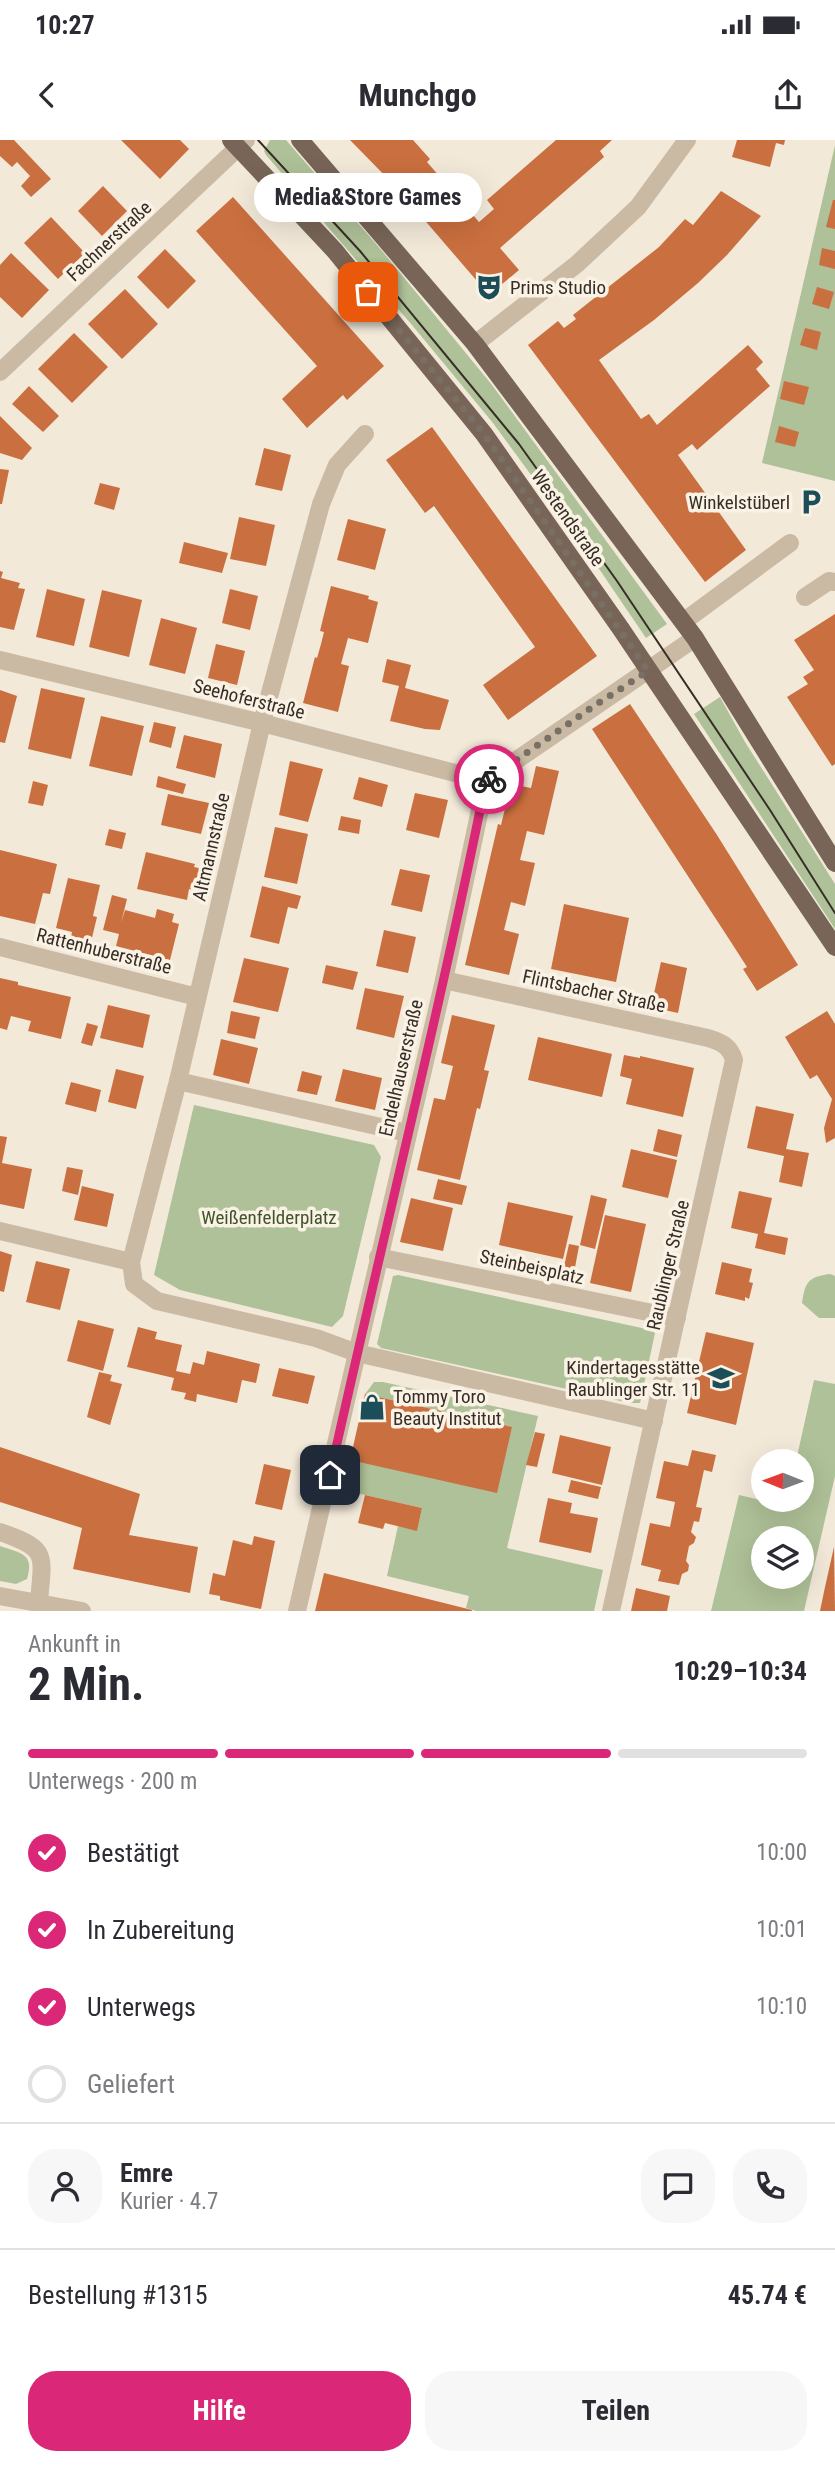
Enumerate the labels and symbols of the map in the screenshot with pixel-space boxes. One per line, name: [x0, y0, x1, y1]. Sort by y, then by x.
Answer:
callout: Media&Store Games: [254, 173, 482, 222]
street label: Fachnerstraße: [62, 196, 156, 286]
pin: [338, 262, 398, 322]
theatre icon: Prims Studio: [474, 272, 504, 302]
place label: Prims Studio: [510, 276, 606, 299]
street label: Westendstraße: [526, 465, 610, 571]
parking icon: Winkelstüberl: [796, 487, 826, 517]
place label: Winkelstüberl: [688, 491, 790, 514]
street label: Seehoferstraße: [191, 674, 307, 724]
courier: [454, 744, 524, 814]
street label: Altmannstraße: [187, 791, 235, 903]
street label: Rattenhuberstraße: [34, 923, 174, 979]
street label: Flintsbacher Straße: [520, 965, 668, 1017]
street label: Endelhauserstraße: [374, 997, 428, 1139]
street label: Raublinger Straße: [642, 1198, 694, 1332]
park label: Weißenfelderplatz: [201, 1206, 337, 1229]
street label: Steinbeisplatz: [478, 1245, 586, 1289]
place label: Kindertagesstätte Raublinger Str. 11: [566, 1356, 700, 1401]
school or university icon: Kindertagesstätte Raublinger Str. 11: [706, 1363, 736, 1393]
place label: Tommy Toro Beauty Institut: [393, 1385, 502, 1430]
shop icon: Tommy Toro Beauty Institut: [357, 1392, 387, 1422]
pin: [300, 1445, 360, 1505]
north arrow: [751, 1449, 814, 1512]

